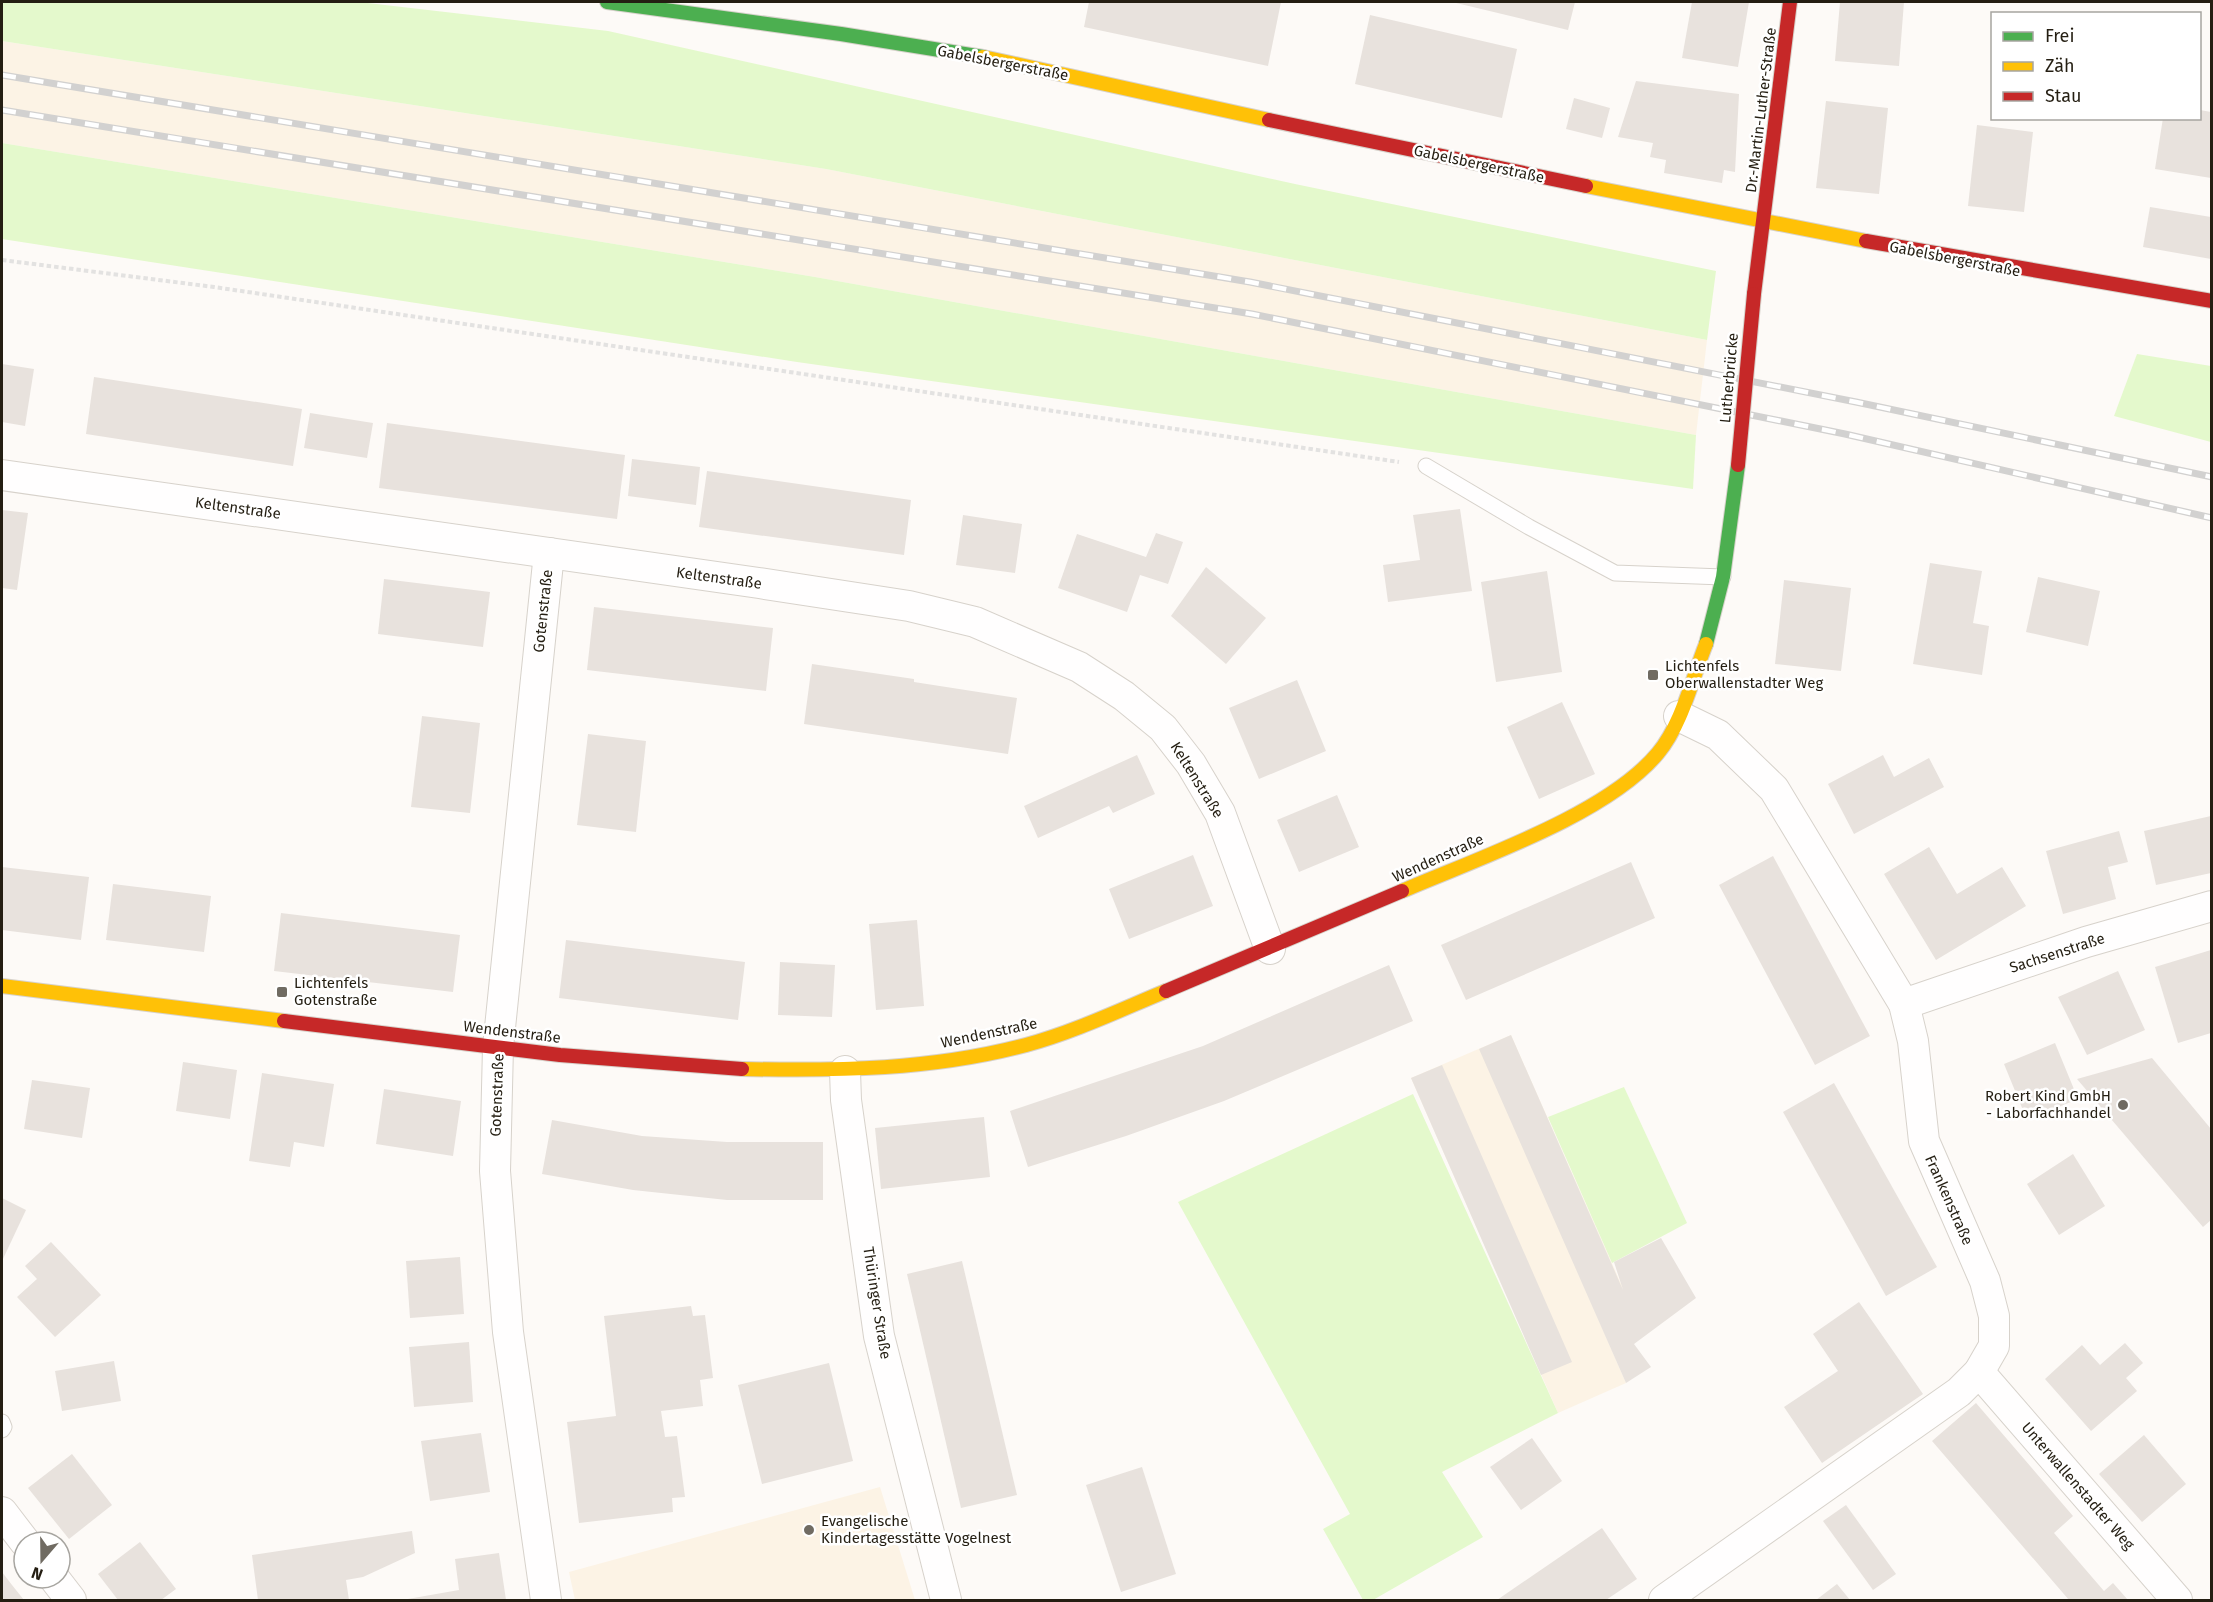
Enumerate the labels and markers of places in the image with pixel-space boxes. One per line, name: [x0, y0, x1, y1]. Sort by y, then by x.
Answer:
place label: Lichtenfels Oberwallenstadter Weg: [1665, 657, 1824, 692]
marker: Lichtenfels Oberwallenstadter Weg: [1646, 668, 1660, 682]
place label: Lichtenfels Gotenstraße: [294, 974, 377, 1009]
marker: Lichtenfels Gotenstraße: [275, 985, 289, 999]
place label: Robert Kind GmbH - Laborfachhandel: [1985, 1087, 2112, 1122]
marker: Robert Kind GmbH - Laborfachhandel: [2116, 1098, 2130, 1112]
place label: Evangelische Kindertagesstätte Vogelnest: [821, 1512, 1012, 1547]
marker: Evangelische Kindertagesstätte Vogelnest: [802, 1523, 816, 1537]

